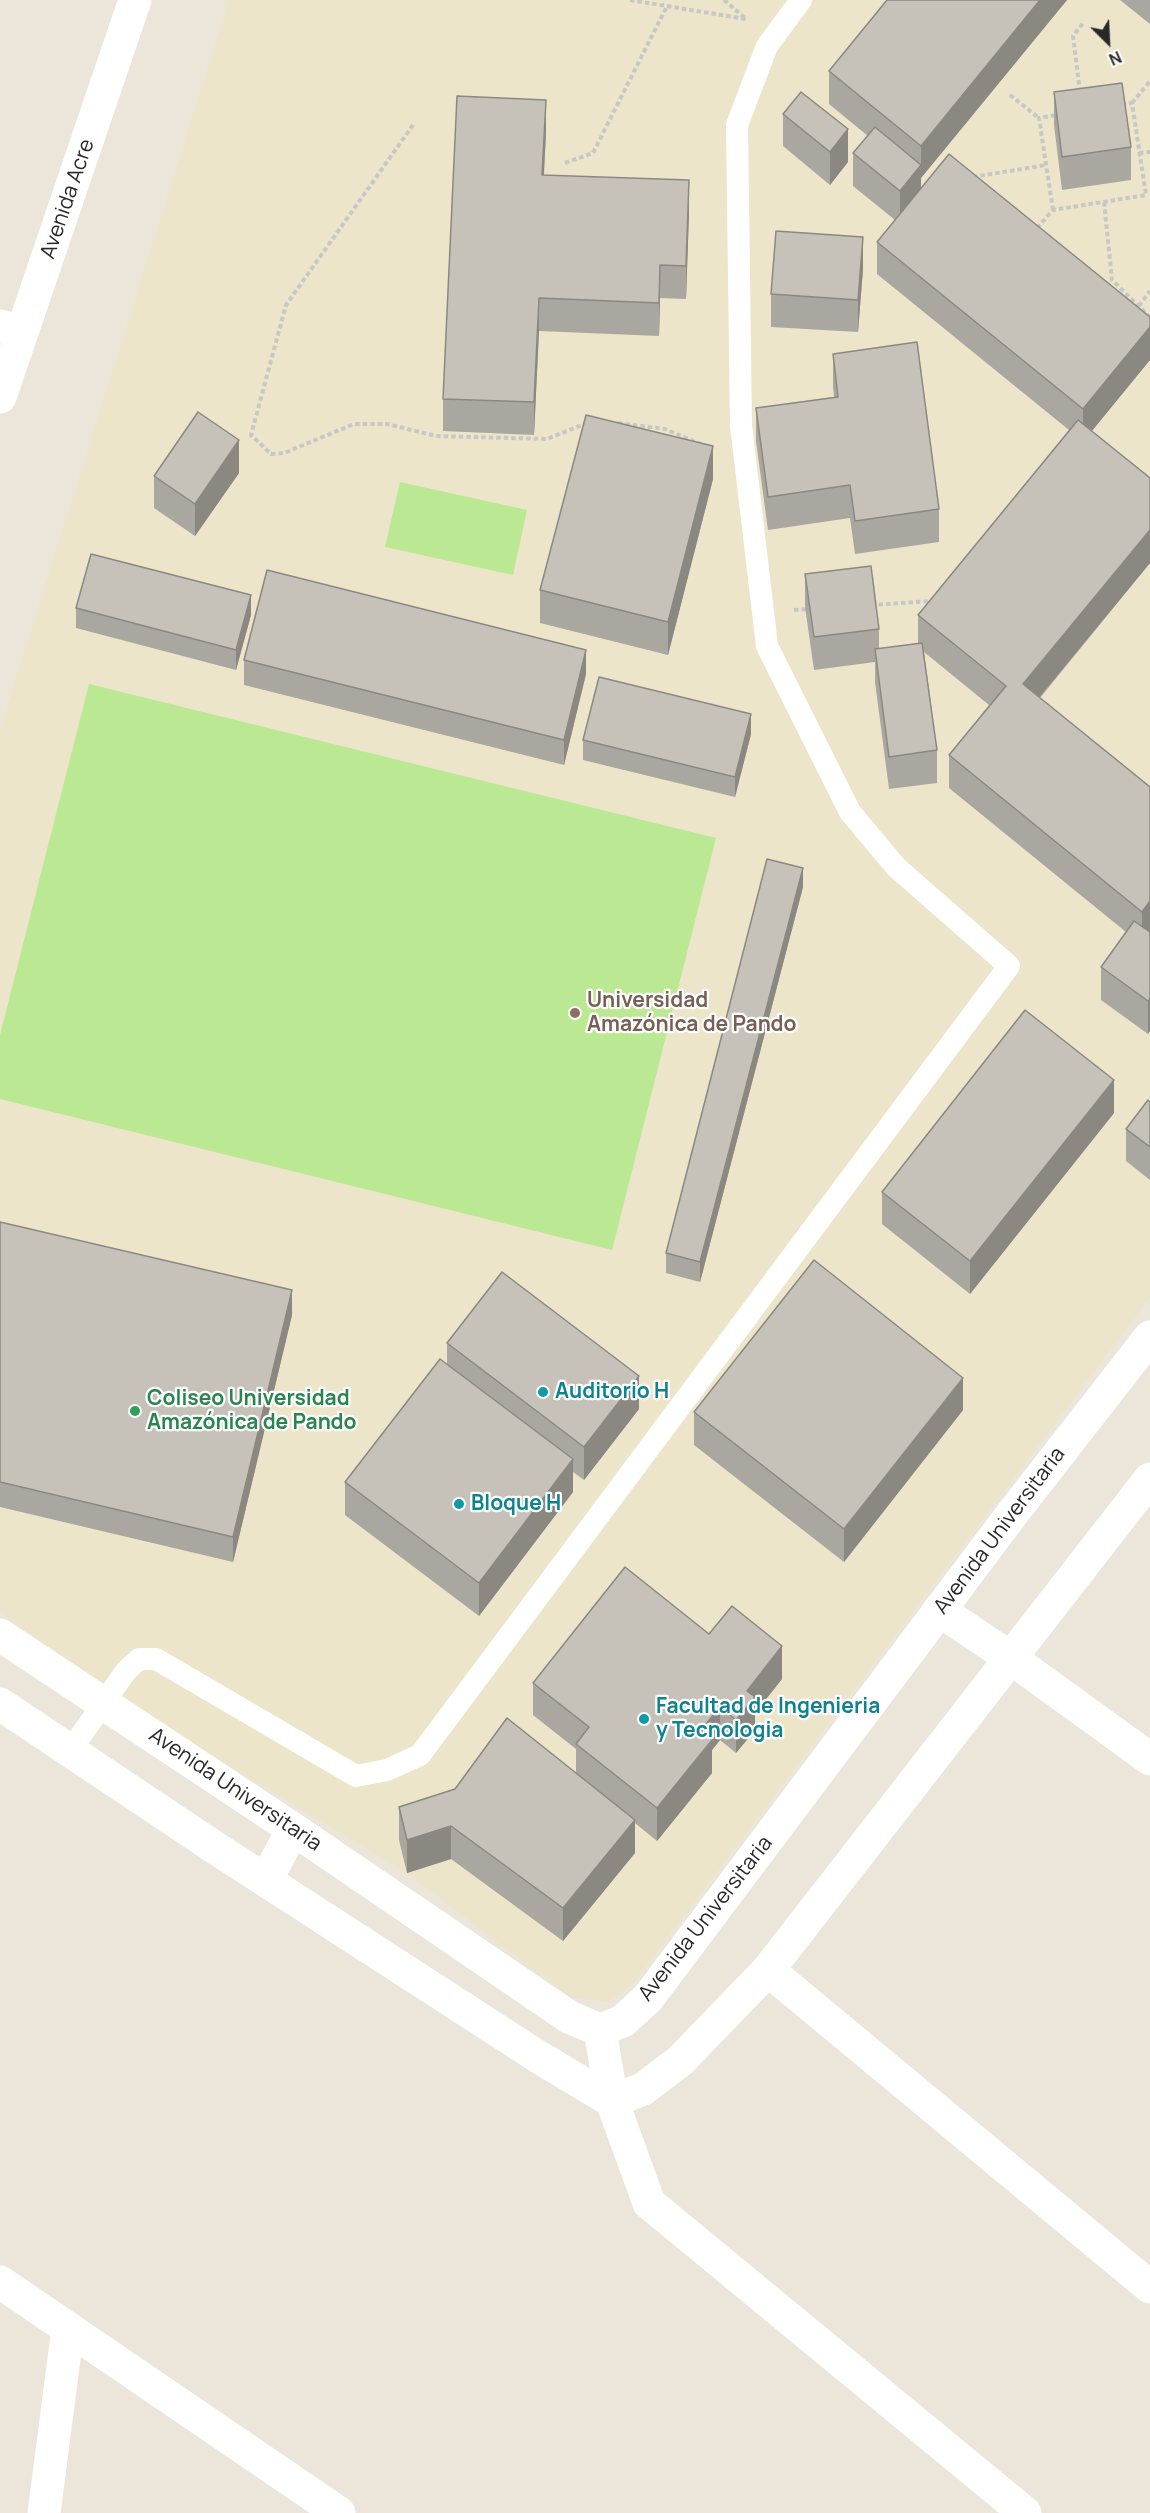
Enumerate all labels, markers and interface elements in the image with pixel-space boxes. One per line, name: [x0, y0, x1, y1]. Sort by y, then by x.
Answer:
north arrow: [1078, 12, 1138, 72]
text: N: [1106, 46, 1125, 71]
street label: Avenida Acre: [36, 136, 100, 262]
place label: Universidad Amazónica de Pando: [587, 988, 797, 1038]
marker: Universidad Amazónica de Pando: [568, 1006, 582, 1020]
place label: Auditorio H: [555, 1379, 669, 1405]
marker: Auditorio H: [536, 1385, 550, 1399]
place label: Coliseo Universidad Amazónica de Pando: [147, 1386, 357, 1436]
marker: Coliseo Universidad Amazónica de Pando: [128, 1404, 142, 1418]
street label: Avenida Universitaria: [929, 1443, 1071, 1619]
place label: Bloque H: [471, 1491, 561, 1517]
marker: Bloque H: [452, 1497, 466, 1511]
place label: Facultad de Ingenieria y Tecnologia: [656, 1694, 880, 1744]
marker: Facultad de Ingenieria y Tecnologia: [637, 1712, 651, 1726]
street label: Avenida Universitaria: [144, 1723, 326, 1857]
street label: Avenida Universitaria: [634, 1832, 778, 2006]

